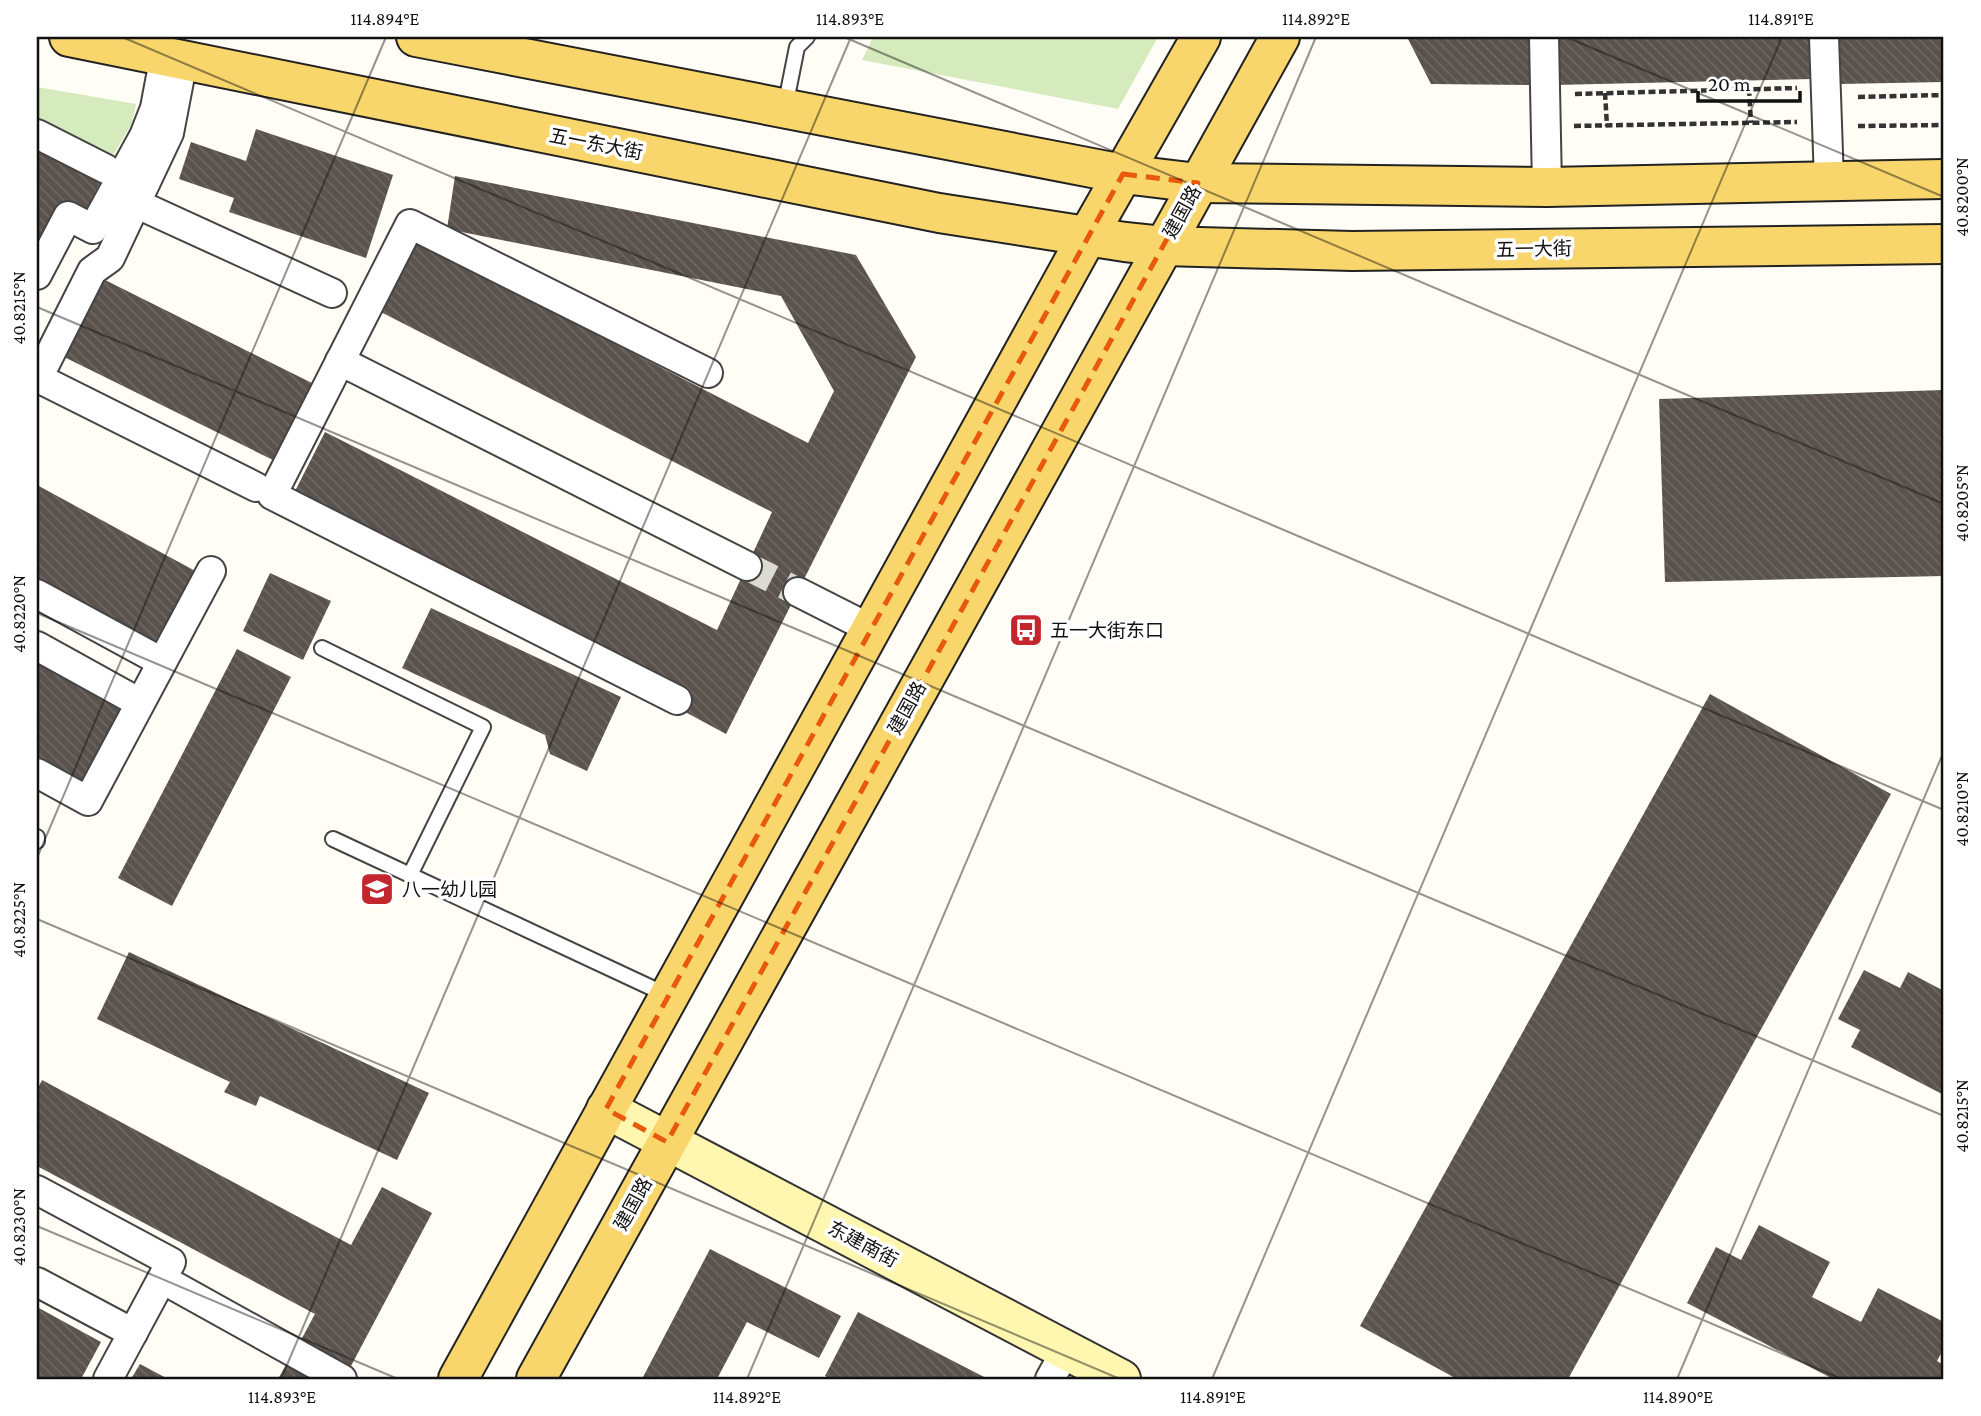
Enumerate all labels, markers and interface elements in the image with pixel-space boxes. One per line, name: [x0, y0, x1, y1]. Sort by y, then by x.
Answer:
text: 114.894°E: [351, 9, 420, 29]
text: 114.893°E: [816, 9, 884, 29]
text: 114.892°E: [1282, 9, 1350, 29]
text: 114.891°E: [1748, 9, 1814, 29]
scale bar: [1698, 60, 1799, 104]
text: 20 m: [1708, 72, 1751, 96]
street label: 五一东大街: [547, 125, 645, 163]
text: 40.8200°N: [1952, 157, 1972, 237]
street label: 建国路: [1159, 182, 1205, 242]
street label: 五一大街: [1496, 238, 1572, 260]
text: 40.8215°N: [9, 271, 29, 345]
text: 40.8205°N: [1952, 464, 1972, 542]
text: 40.8220°N: [9, 575, 29, 653]
bus stop icon: 五一大街东口: [1007, 611, 1045, 649]
place label: 五一大街东口: [1050, 620, 1164, 641]
street label: 建国路: [884, 678, 930, 738]
text: 40.8210°N: [1952, 771, 1972, 847]
school or university icon: 八一幼儿园: [358, 870, 396, 908]
place label: 八一幼儿园: [402, 879, 497, 900]
text: 40.8225°N: [9, 882, 29, 958]
text: 40.8215°N: [1952, 1079, 1972, 1153]
street label: 建国路: [610, 1174, 656, 1234]
text: 40.8230°N: [9, 1188, 29, 1266]
street label: 东建南街: [825, 1217, 901, 1271]
text: 114.893°E: [248, 1387, 316, 1407]
text: 114.892°E: [713, 1387, 781, 1407]
text: 114.891°E: [1180, 1387, 1246, 1407]
text: 114.890°E: [1643, 1387, 1713, 1407]

